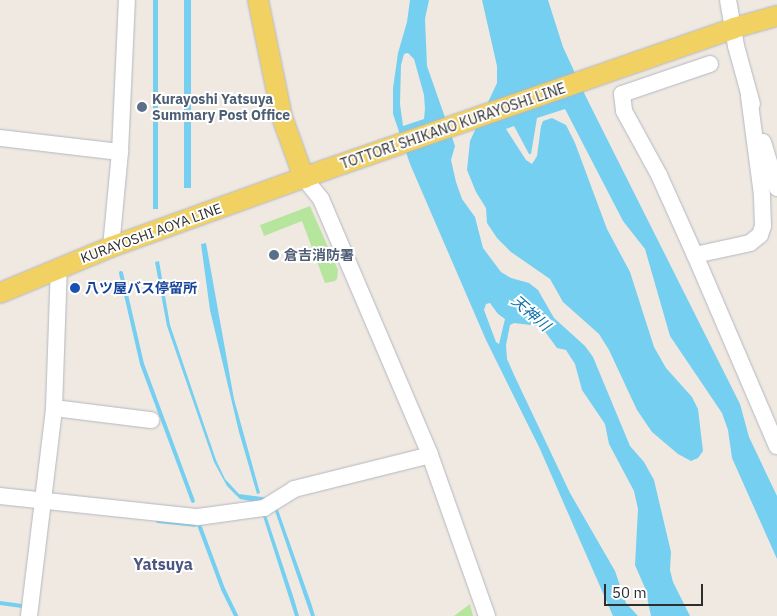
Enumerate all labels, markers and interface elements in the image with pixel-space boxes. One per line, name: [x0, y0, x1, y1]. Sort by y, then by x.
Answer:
street label: TOTTORI SHIKANO KURAYOSHI LINE: [338, 80, 568, 172]
place label: Kurayoshi Yatsuya Summary Post Office: [152, 91, 290, 124]
marker: Kurayoshi Yatsuya Summary Post Office: [136, 101, 148, 113]
street label: KURAYOSHI AOYA LINE: [78, 200, 224, 266]
place label: 倉吉消防署: [284, 247, 354, 263]
marker: 倉吉消防署: [268, 249, 280, 261]
place label: 八ツ屋バス停留所: [85, 280, 197, 296]
marker: 八ツ屋バス停留所: [69, 282, 81, 294]
water label: 天神川: [508, 291, 554, 335]
district label: Yatsuya: [133, 554, 193, 574]
scale bar: [607, 574, 706, 606]
text: 50 m: [612, 583, 647, 602]

